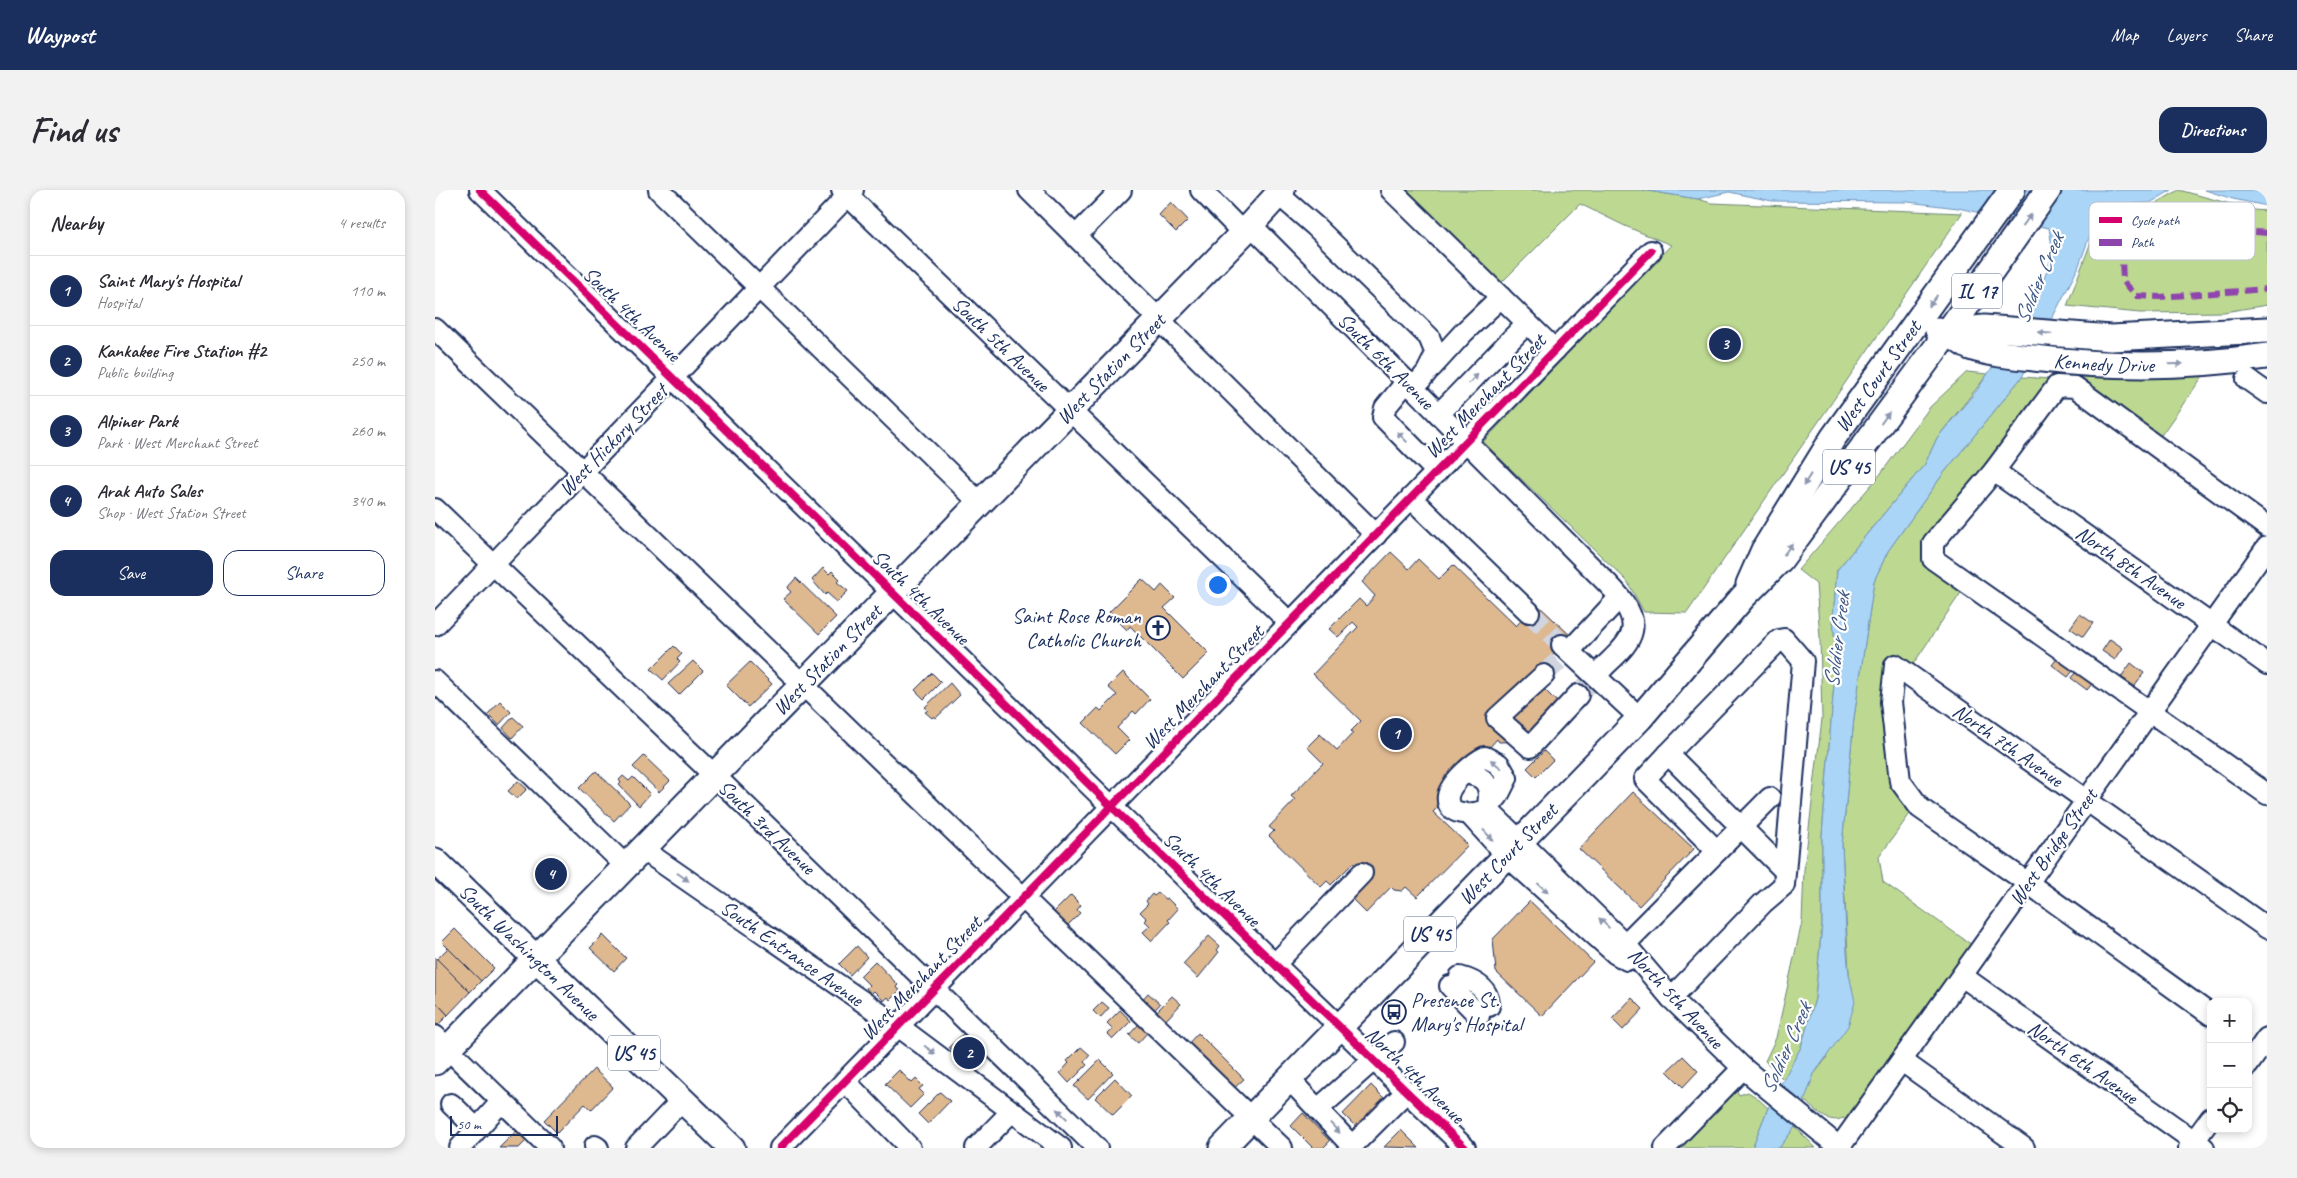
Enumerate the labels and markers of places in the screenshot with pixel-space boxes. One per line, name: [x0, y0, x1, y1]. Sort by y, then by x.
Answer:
pin: 3: [1709, 325, 1741, 363]
place label: Saint Rose Roman Catholic Church: [1012, 603, 1142, 653]
church icon: Saint Rose Roman Catholic Church: [1145, 615, 1171, 641]
pin: 1: [1380, 715, 1412, 753]
pin: 4: [535, 855, 567, 893]
place label: Presence St. Mary's Hospital: [1411, 987, 1526, 1037]
bus stop icon: Presence St. Mary's Hospital: [1381, 999, 1407, 1025]
pin: 2: [953, 1034, 985, 1072]

